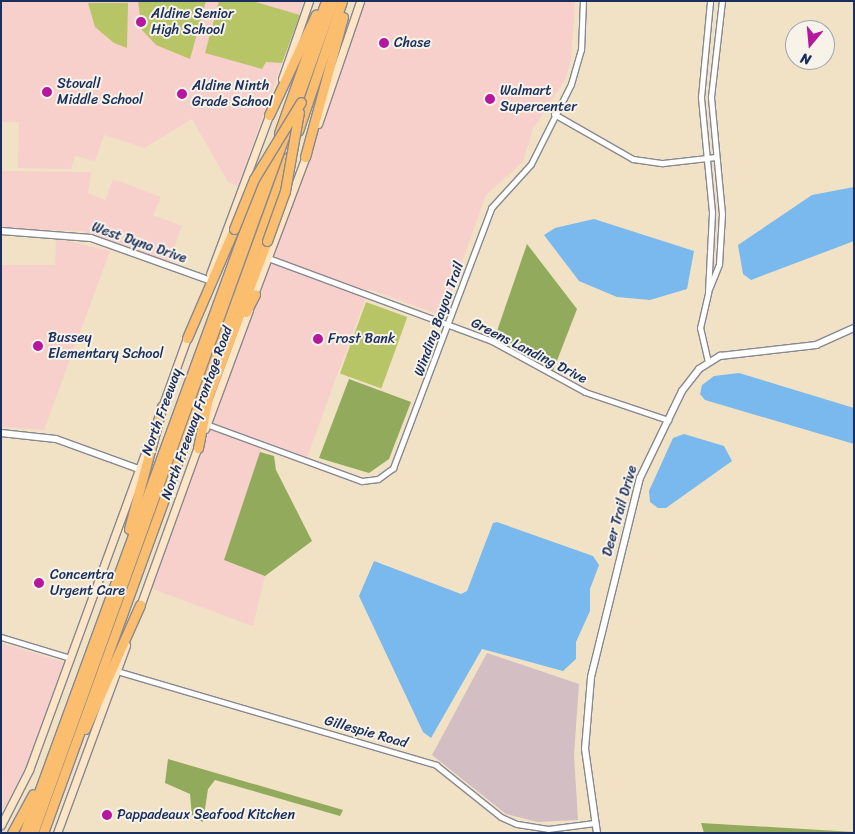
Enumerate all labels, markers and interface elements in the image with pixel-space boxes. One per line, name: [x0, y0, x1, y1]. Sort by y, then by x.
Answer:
place label: Aldine Senior High School: [151, 6, 234, 38]
marker: Aldine Senior High School: [135, 16, 147, 28]
north arrow: [785, 20, 835, 70]
place label: Chase: [394, 35, 431, 51]
marker: Chase: [378, 37, 390, 49]
text: N: [797, 45, 814, 72]
place label: Stovall Middle School: [57, 76, 143, 108]
place label: Aldine Ninth Grade School: [192, 78, 273, 110]
place label: Walmart Supercenter: [500, 83, 577, 115]
marker: Stovall Middle School: [41, 86, 53, 98]
marker: Aldine Ninth Grade School: [176, 88, 188, 100]
marker: Walmart Supercenter: [484, 93, 496, 105]
street label: West Dyna Drive: [89, 219, 189, 267]
street label: Winding Bayou Trail: [411, 260, 467, 378]
street label: Greens Landing Drive: [468, 314, 590, 388]
street label: North Freeway Frontage Road: [158, 324, 236, 502]
place label: Bussey Elementary School: [48, 330, 164, 362]
place label: Frost Bank: [328, 331, 395, 347]
marker: Frost Bank: [312, 333, 324, 345]
marker: Bussey Elementary School: [32, 340, 44, 352]
street label: North Freeway: [138, 366, 186, 458]
street label: Deer Trail Drive: [599, 463, 641, 559]
place label: Concentra Urgent Care: [50, 567, 125, 600]
marker: Concentra Urgent Care: [32, 576, 46, 590]
street label: Gillespie Road: [323, 712, 409, 752]
place label: Pappadeaux Seafood Kitchen: [117, 807, 296, 823]
marker: Pappadeaux Seafood Kitchen: [101, 809, 113, 821]

